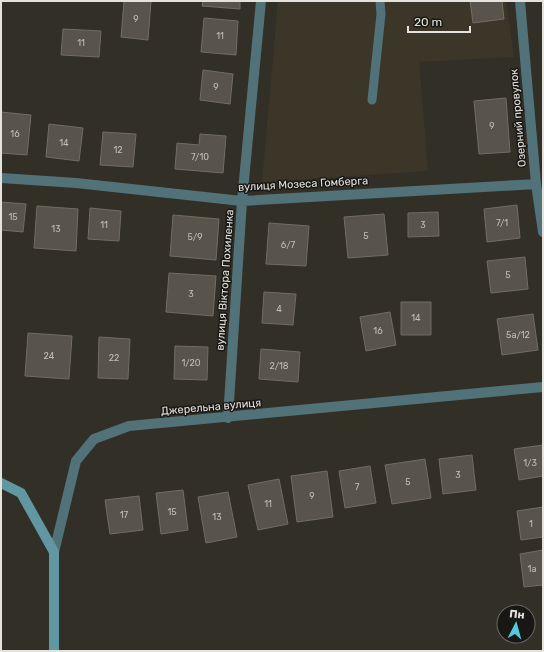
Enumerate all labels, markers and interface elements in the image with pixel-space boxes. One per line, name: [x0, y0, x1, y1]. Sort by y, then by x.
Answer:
scale bar: [408, 8, 470, 34]
house number: 9: [133, 14, 139, 24]
text: 20 m: [414, 15, 442, 29]
house number: 11: [216, 31, 224, 41]
house number: 11: [77, 38, 85, 48]
street label: Озерний провулок: [507, 68, 529, 168]
house number: 9: [213, 82, 219, 92]
house number: 9: [489, 121, 495, 131]
house number: 16: [10, 129, 20, 139]
house number: 14: [59, 138, 69, 148]
house number: 12: [113, 145, 123, 155]
house number: 7/10: [191, 152, 209, 162]
street label: вулиця Мозеса Гомберга: [238, 174, 368, 194]
street label: вулиця Віктора Похиленка: [214, 209, 236, 351]
house number: 15: [8, 212, 18, 222]
house number: 7/1: [496, 218, 508, 228]
house number: 11: [100, 220, 108, 230]
house number: 3: [420, 220, 426, 230]
house number: 13: [51, 224, 61, 234]
house number: 5: [363, 231, 369, 241]
house number: 5/9: [188, 232, 202, 242]
house number: 6/7: [281, 240, 296, 250]
house number: 5: [505, 270, 511, 280]
house number: 3: [188, 289, 194, 299]
house number: 4: [276, 304, 282, 314]
house number: 14: [411, 313, 421, 323]
house number: 16: [373, 326, 383, 336]
house number: 5а/12: [506, 330, 530, 340]
house number: 24: [44, 351, 55, 361]
house number: 22: [109, 353, 119, 363]
house number: 1/20: [181, 358, 201, 368]
house number: 2/18: [269, 361, 289, 371]
street label: Джерельна вулиця: [160, 396, 262, 418]
house number: 1/3: [523, 458, 537, 468]
house number: 3: [455, 470, 461, 480]
house number: 5: [405, 477, 411, 487]
house number: 7: [355, 482, 360, 492]
house number: 9: [309, 491, 315, 501]
house number: 11: [264, 499, 272, 509]
house number: 15: [167, 507, 177, 517]
house number: 17: [120, 510, 129, 520]
house number: 13: [212, 512, 222, 522]
house number: 1: [529, 519, 533, 529]
house number: 1а: [528, 564, 536, 574]
north arrow: [496, 604, 536, 644]
text: Пн: [509, 607, 525, 622]

